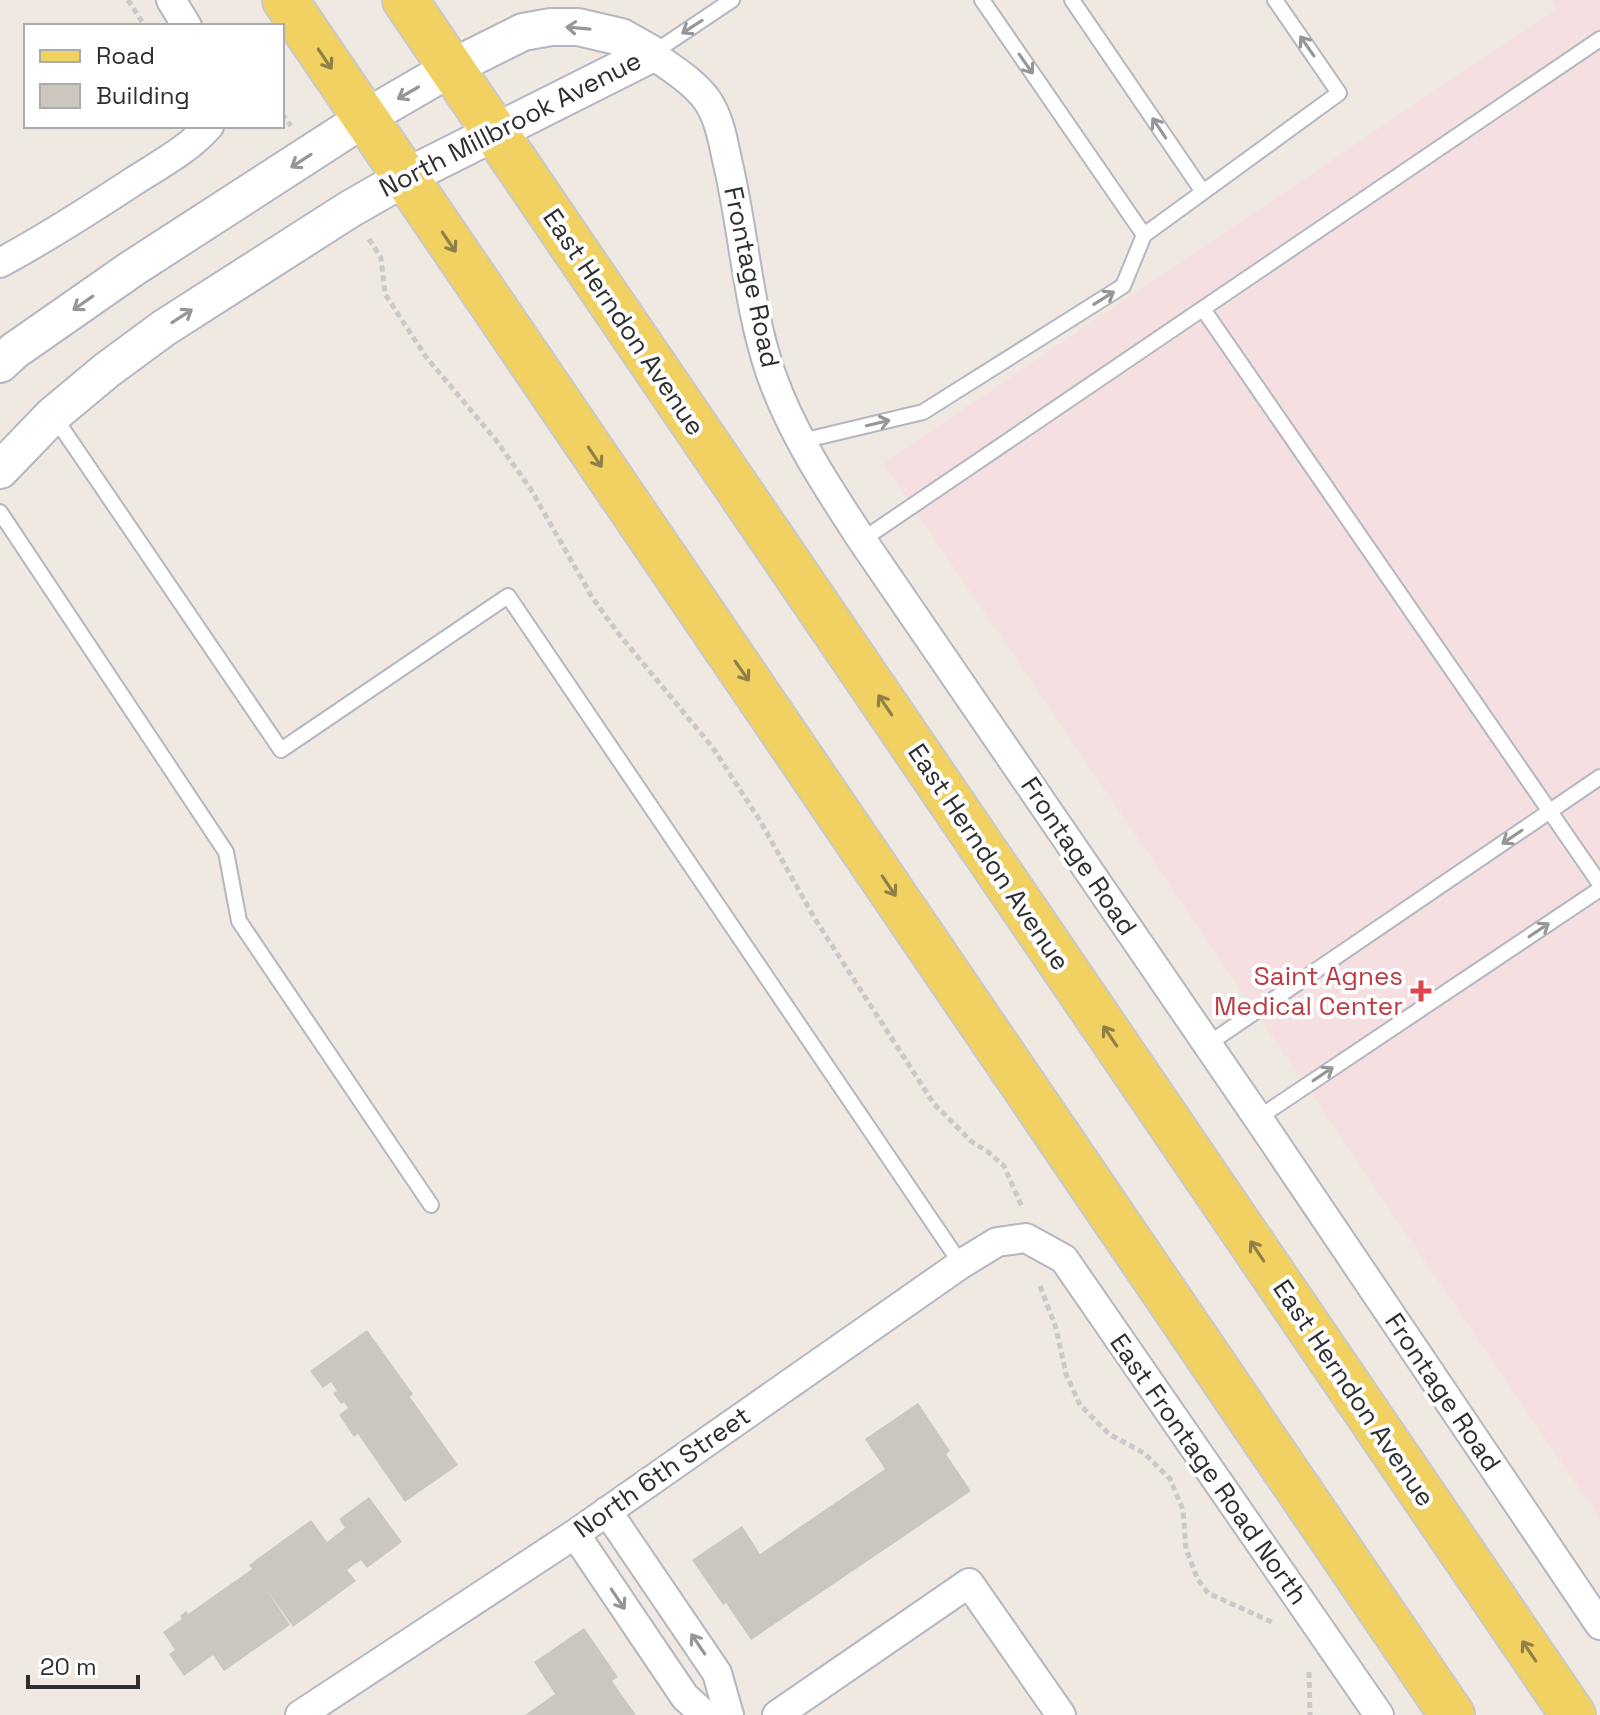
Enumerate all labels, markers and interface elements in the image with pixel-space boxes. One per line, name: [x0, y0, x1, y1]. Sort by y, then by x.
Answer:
one-way arrow: [681, 19, 703, 35]
one-way arrow: [566, 20, 592, 35]
legend: [24, 24, 284, 128]
one-way arrow: [1299, 36, 1315, 58]
text: Road: [96, 40, 155, 71]
street label: North Millbrook Avenue: [373, 43, 647, 205]
one-way arrow: [317, 48, 333, 70]
one-way arrow: [1018, 53, 1034, 75]
text: Building: [96, 80, 190, 111]
one-way arrow: [397, 86, 421, 101]
one-way arrow: [1151, 117, 1167, 139]
one-way arrow: [290, 153, 312, 170]
street label: Frontage Road: [716, 183, 788, 371]
street label: East Herndon Avenue: [535, 202, 713, 442]
one-way arrow: [440, 231, 457, 253]
one-way arrow: [1092, 290, 1114, 307]
one-way arrow: [72, 295, 94, 311]
one-way arrow: [170, 308, 193, 324]
one-way arrow: [864, 415, 890, 430]
one-way arrow: [587, 445, 603, 467]
one-way arrow: [734, 660, 751, 682]
one-way arrow: [877, 695, 893, 717]
street label: East Herndon Avenue: [900, 737, 1078, 977]
street label: Frontage Road: [1013, 770, 1145, 942]
one-way arrow: [1502, 829, 1524, 845]
one-way arrow: [881, 874, 897, 896]
one-way arrow: [1528, 921, 1550, 938]
place label: Saint Agnes Medical Center: [1214, 959, 1403, 1023]
marker: Saint Agnes Medical Center: [1410, 980, 1432, 1002]
one-way arrow: [1102, 1025, 1119, 1047]
one-way arrow: [1311, 1065, 1333, 1082]
one-way arrow: [1249, 1240, 1265, 1262]
street label: East Herndon Avenue: [1265, 1273, 1443, 1513]
street label: Frontage Road: [1377, 1306, 1509, 1478]
street label: East Frontage Road North: [1102, 1327, 1316, 1611]
street label: North 6th Street: [567, 1399, 757, 1545]
one-way arrow: [610, 1587, 626, 1609]
one-way arrow: [690, 1634, 706, 1656]
scale bar: [28, 1639, 138, 1689]
one-way arrow: [1521, 1640, 1538, 1662]
text: 20 m: [40, 1651, 97, 1682]

